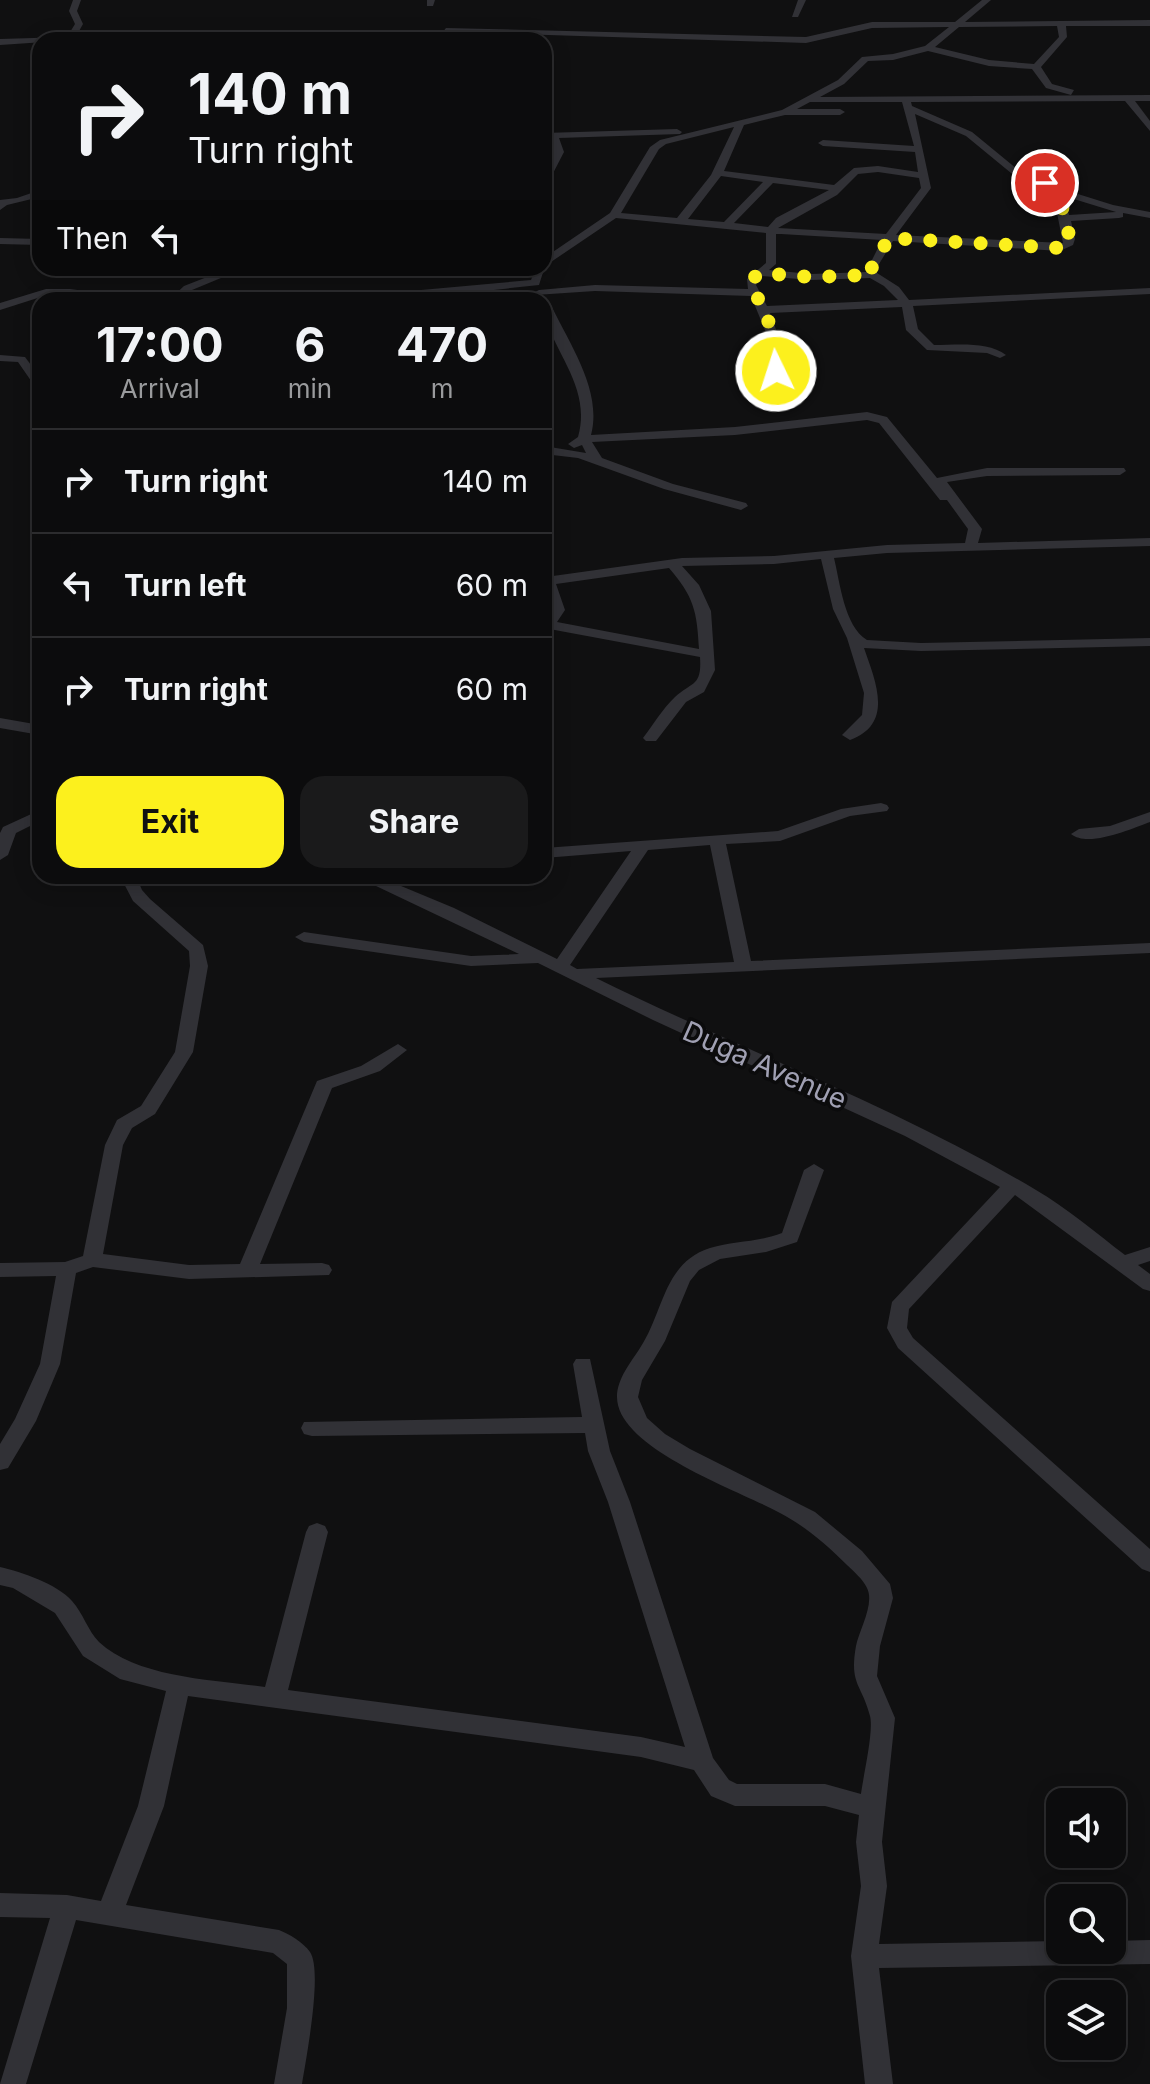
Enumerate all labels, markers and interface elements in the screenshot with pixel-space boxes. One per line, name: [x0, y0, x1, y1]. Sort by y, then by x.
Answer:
text: 140 m: [188, 60, 352, 128]
icon: right: [56, 64, 160, 168]
text: Turn right: [188, 128, 353, 172]
pin: [1011, 149, 1079, 217]
icon: arrive: [1023, 161, 1067, 205]
icon: left: [144, 216, 188, 260]
text: Then: [56, 220, 128, 256]
text: 17:00: [96, 315, 224, 374]
text: 6: [294, 315, 325, 374]
text: 470: [396, 315, 488, 374]
position arrow: [734, 329, 818, 413]
text: Arrival: [120, 373, 200, 404]
text: min: [288, 373, 332, 404]
text: m: [431, 373, 453, 404]
icon: right: [56, 459, 100, 503]
text: Turn right: [124, 463, 268, 499]
text: 140 m: [443, 463, 528, 499]
icon: left: [56, 563, 100, 607]
text: Turn left: [124, 567, 246, 603]
text: 60 m: [456, 567, 528, 603]
icon: right: [56, 667, 100, 711]
text: Turn right: [124, 671, 268, 707]
text: 60 m: [456, 671, 528, 707]
button: Exit: [56, 776, 284, 868]
button: Share: [300, 776, 528, 868]
street label: Duga Avenue: [678, 1014, 852, 1116]
map controls: [1046, 1788, 1126, 2060]
button: sound: [1046, 1788, 1126, 1868]
button: search: [1046, 1884, 1126, 1964]
button: layers: [1046, 1980, 1126, 2060]

